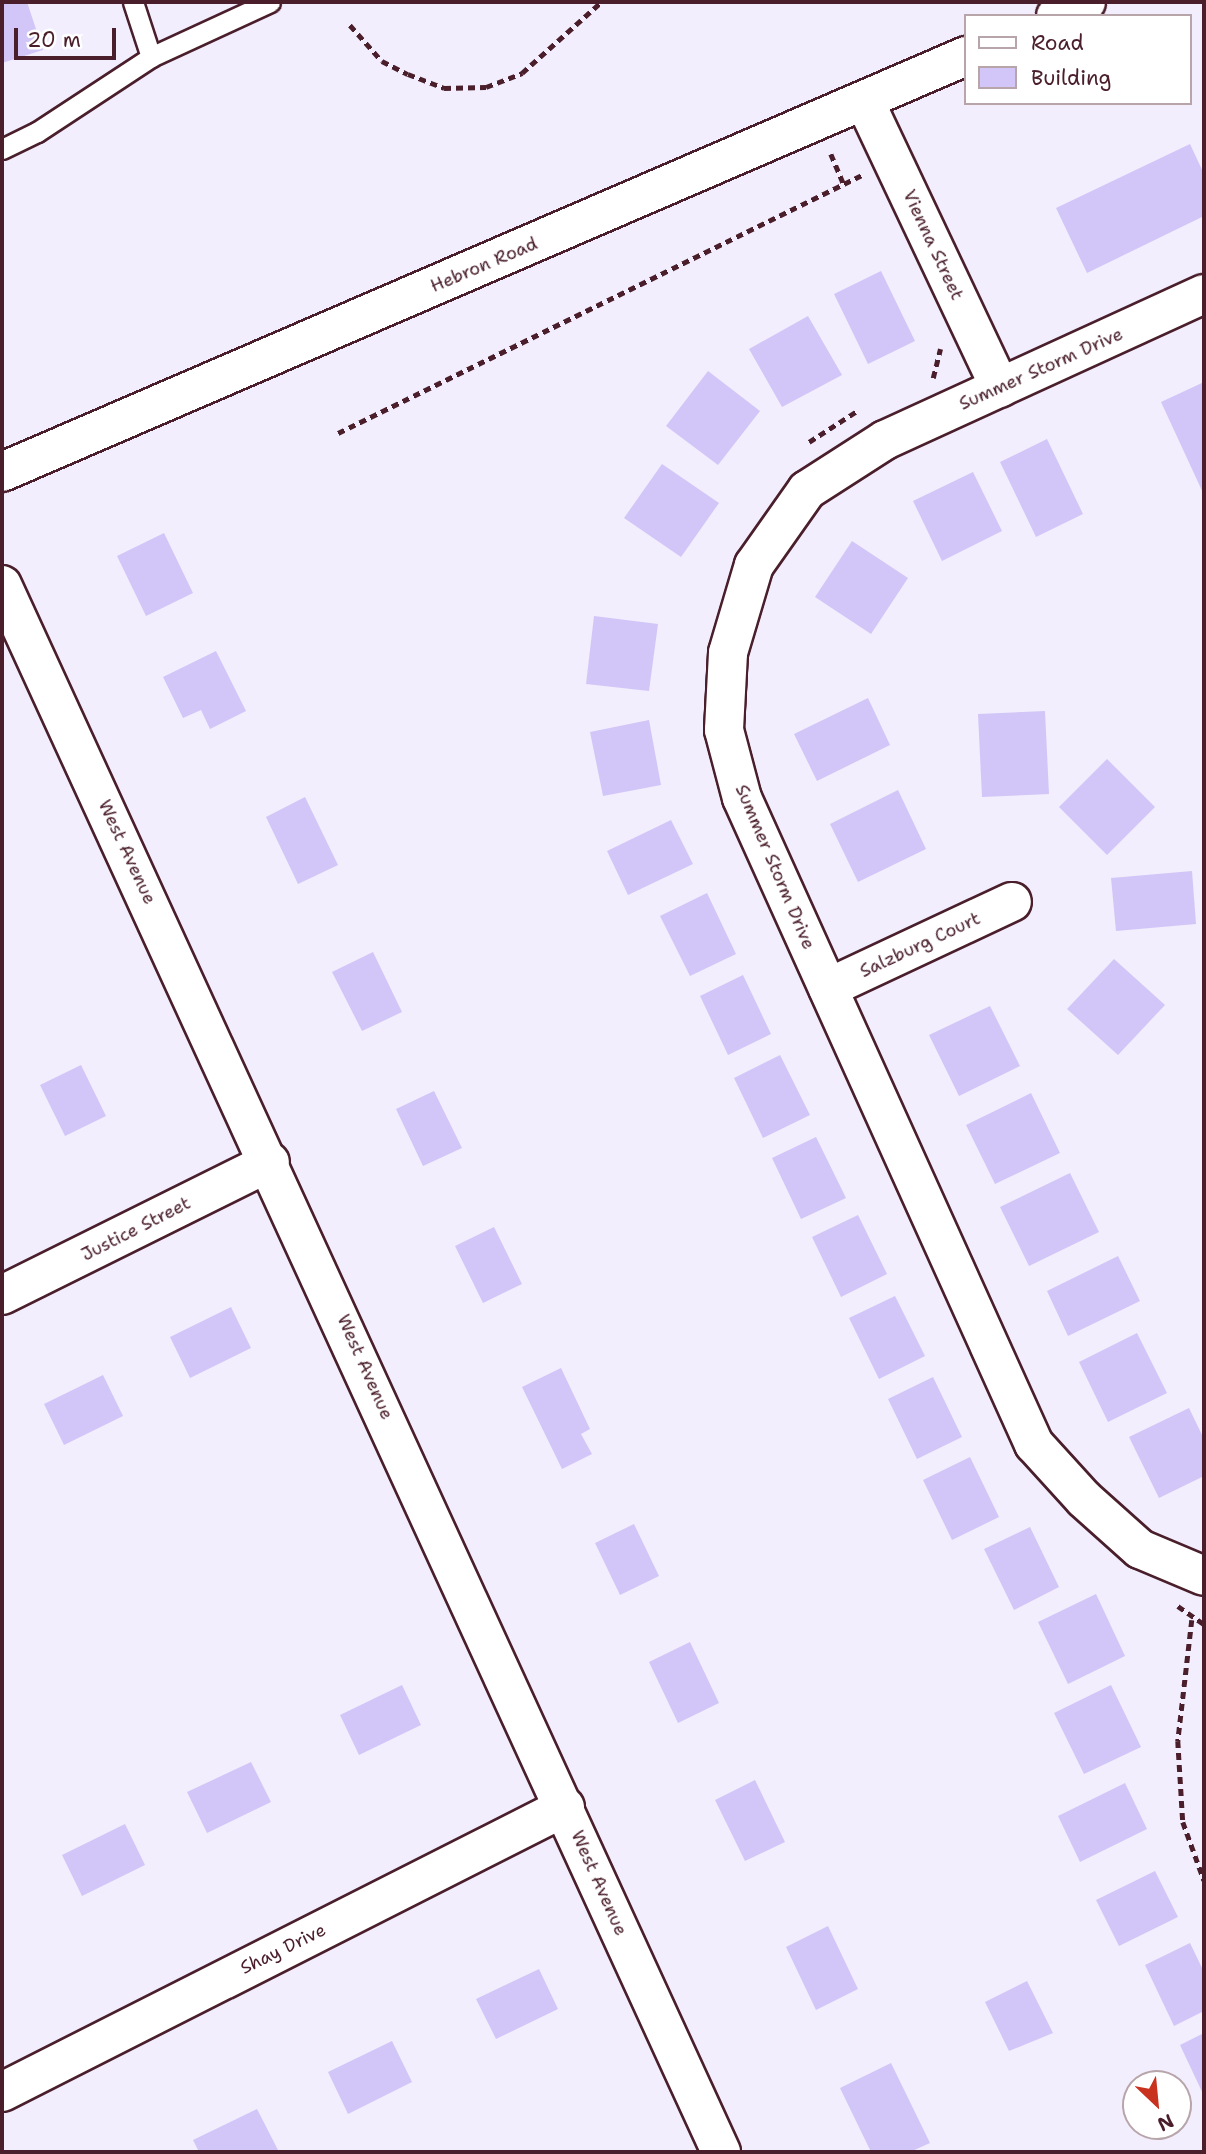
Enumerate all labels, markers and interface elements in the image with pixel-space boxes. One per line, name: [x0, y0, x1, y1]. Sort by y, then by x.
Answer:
scale bar: [18, 14, 119, 58]
legend: [964, 14, 1192, 105]
text: 20 m: [27, 26, 81, 54]
text: Road: [1031, 29, 1084, 57]
text: Building: [1031, 64, 1111, 92]
street label: Vienna Street: [898, 186, 968, 304]
street label: Hebron Road: [427, 233, 541, 297]
street label: Summer Storm Drive: [956, 323, 1126, 415]
street label: Summer Storm Drive: [730, 781, 820, 953]
street label: West Avenue: [93, 796, 161, 908]
street label: Salzburg Court: [856, 908, 984, 982]
street label: Justice Street: [78, 1192, 194, 1266]
street label: West Avenue: [332, 1311, 398, 1423]
street label: West Avenue: [566, 1827, 632, 1939]
street label: Shay Drive: [237, 1919, 329, 1979]
north arrow: [1122, 2070, 1192, 2140]
text: N: [1153, 2108, 1178, 2137]

